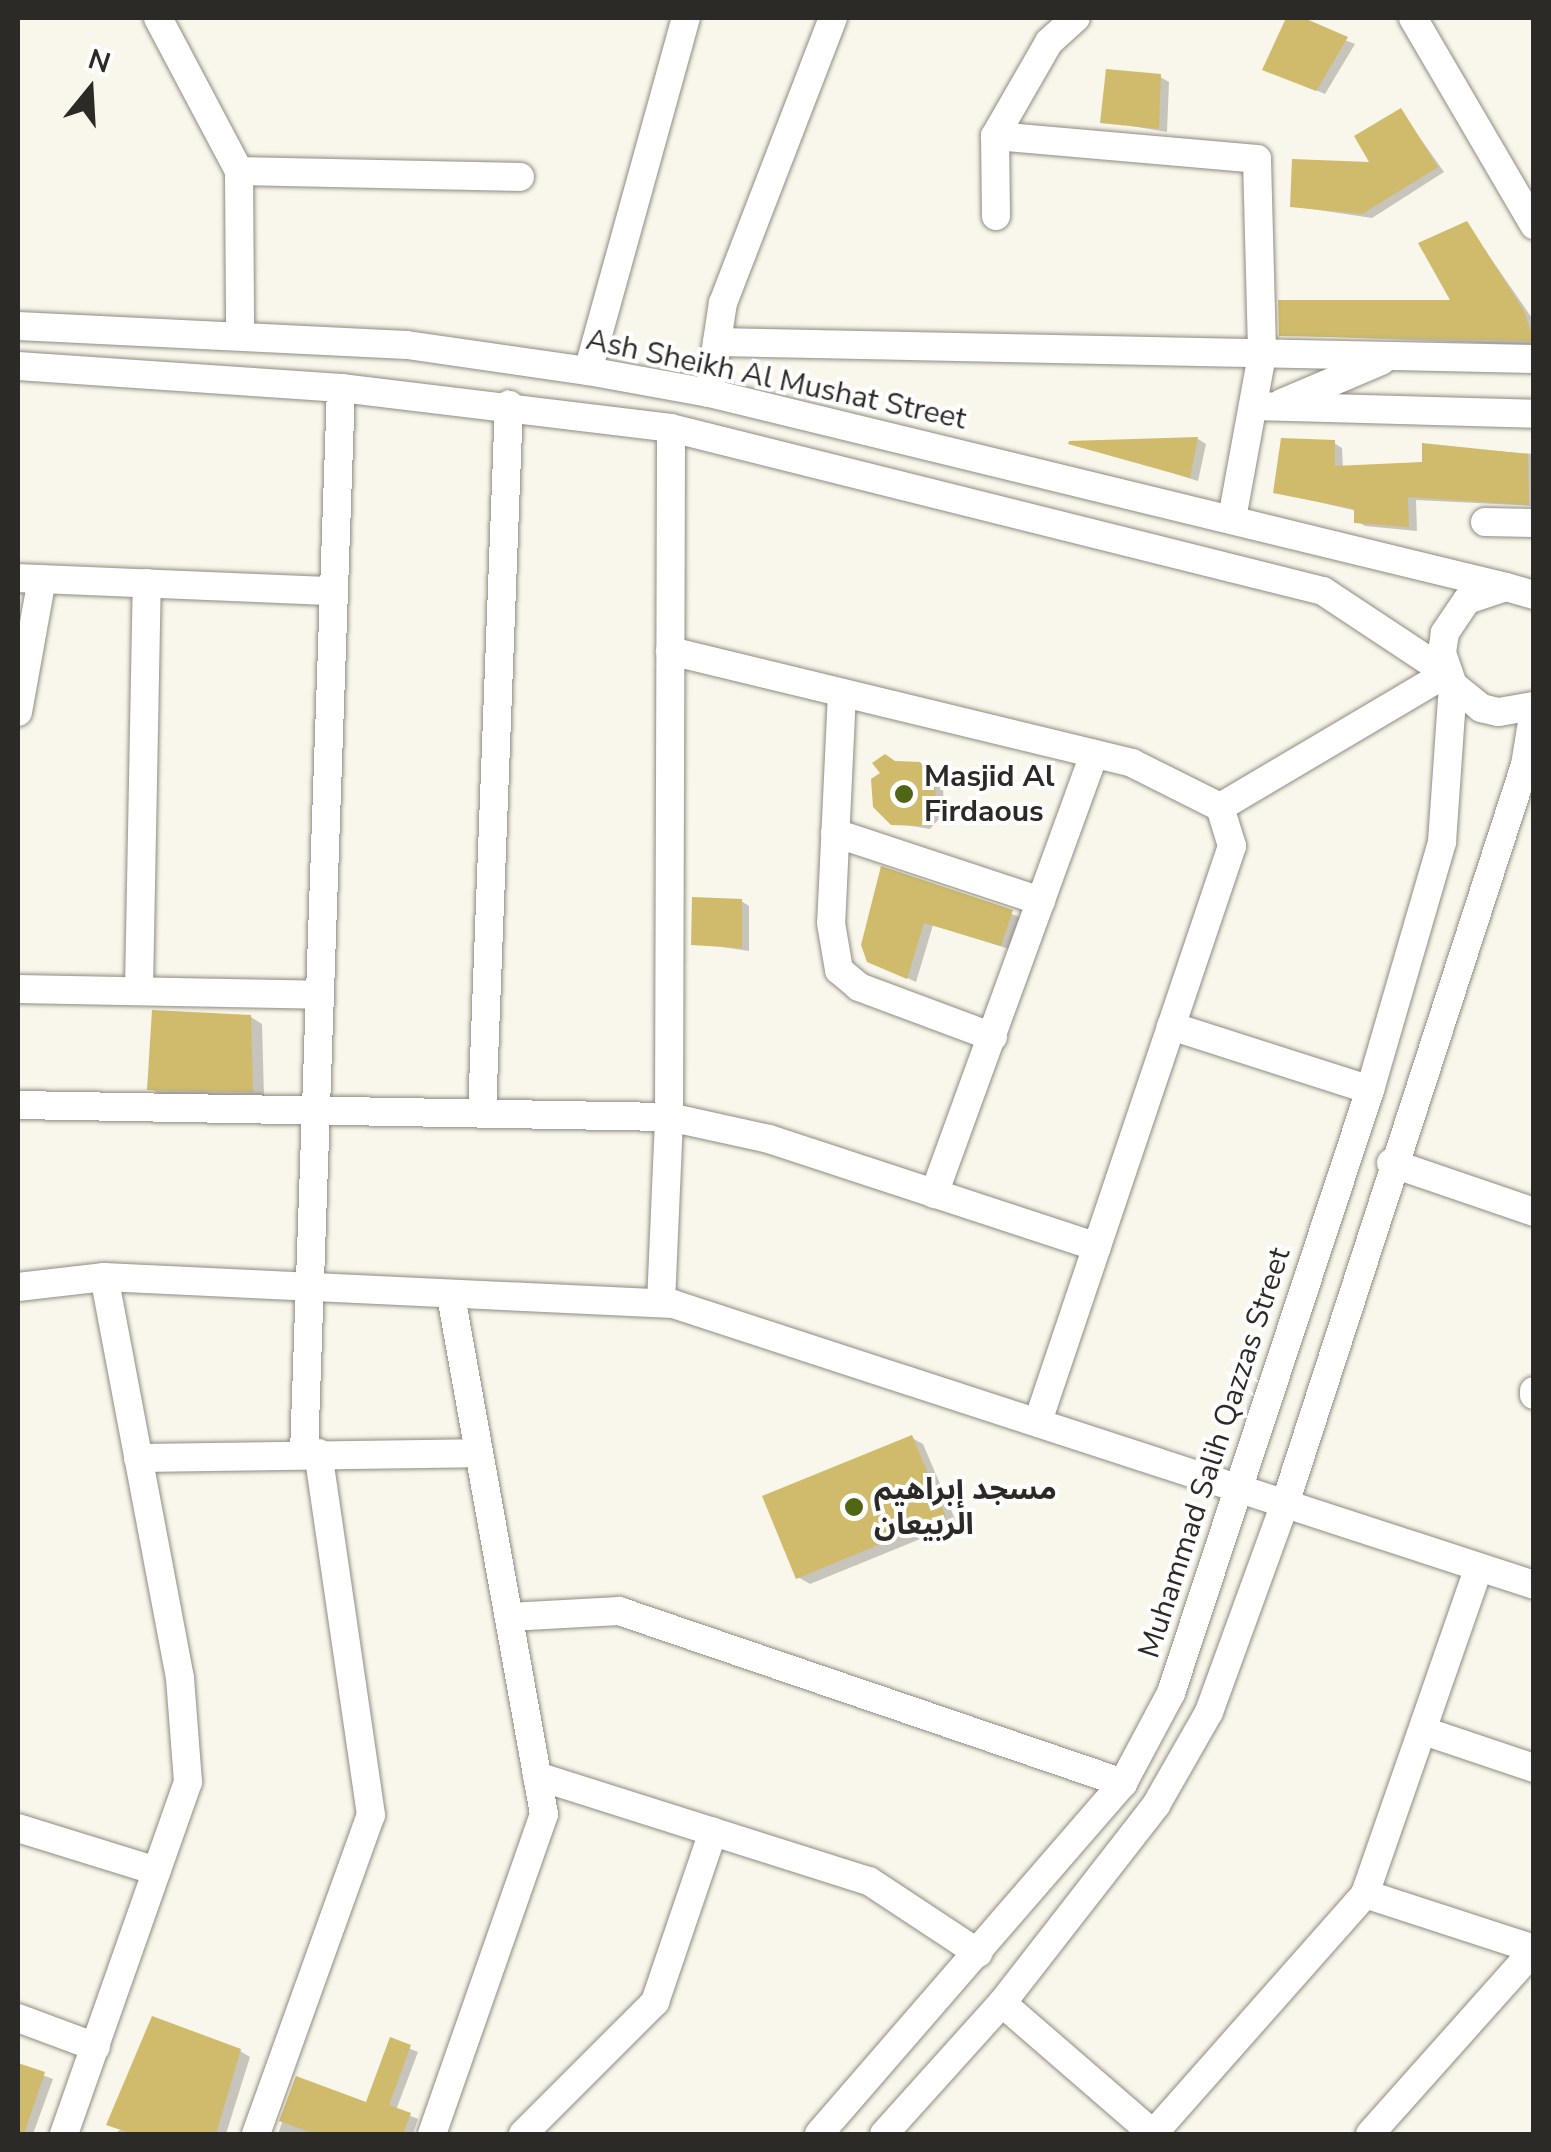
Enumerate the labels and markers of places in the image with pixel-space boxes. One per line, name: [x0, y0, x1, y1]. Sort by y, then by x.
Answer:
place label: Masjid Al Firdaous: [924, 759, 1054, 830]
marker: Masjid Al Firdaous: [893, 783, 915, 805]
place label: مسجد إبراهيم الربيعان: [874, 1472, 1057, 1542]
marker: مسجد إبراهيم الربيعان: [843, 1496, 865, 1518]

